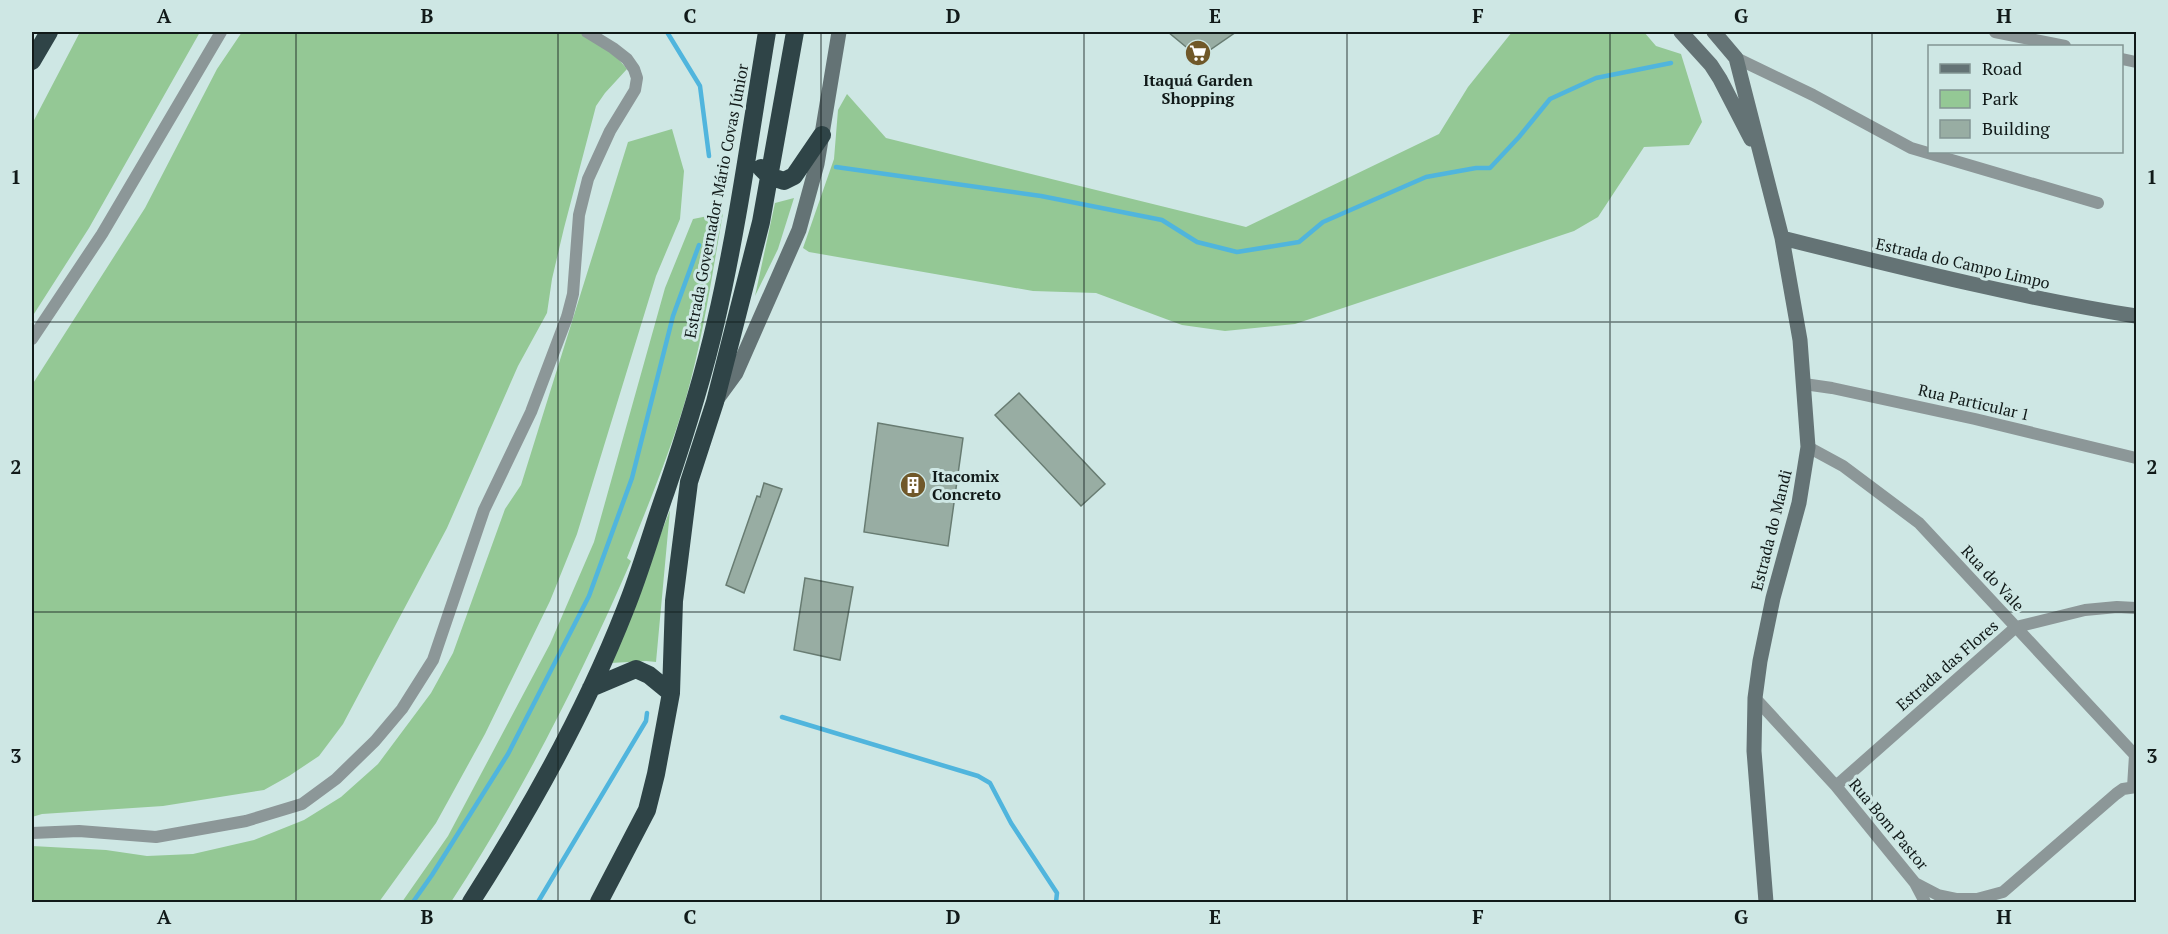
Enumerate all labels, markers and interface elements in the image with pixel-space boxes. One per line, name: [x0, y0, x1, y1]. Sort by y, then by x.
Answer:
text: A: [157, 2, 172, 29]
text: B: [421, 2, 434, 29]
text: C: [683, 2, 697, 29]
text: D: [946, 2, 960, 29]
text: E: [1209, 2, 1221, 29]
text: F: [1472, 2, 1484, 29]
text: G: [1734, 2, 1748, 29]
text: H: [1996, 2, 2012, 29]
supermarket icon: Itaquá Garden Shopping: [1183, 38, 1213, 68]
legend: [1928, 45, 2123, 153]
text: Road: [1982, 56, 2022, 80]
street label: Estrada Governador Mário Covas Júnior: [679, 61, 754, 340]
place label: Itaquá Garden Shopping: [1143, 69, 1253, 109]
text: Park: [1982, 86, 2019, 110]
text: Building: [1982, 116, 2050, 140]
text: 1: [10, 163, 22, 190]
text: 1: [2146, 163, 2158, 190]
street label: Estrada do Campo Limpo: [1874, 232, 2052, 294]
street label: Rua Particular 1: [1916, 378, 2032, 426]
text: 2: [10, 453, 22, 480]
text: 2: [2146, 453, 2158, 480]
place label: Itacomix Concreto: [932, 465, 1002, 505]
street label: Estrada do Mandi: [1745, 467, 1797, 593]
building icon: Itacomix Concreto: [898, 470, 928, 500]
street label: Rua do Vale: [1957, 540, 2029, 616]
street label: Estrada das Flores: [1891, 614, 2003, 715]
text: 3: [10, 742, 22, 769]
text: 3: [2146, 742, 2158, 769]
street label: Rua Bom Pastor: [1844, 774, 1934, 875]
text: A: [157, 903, 172, 930]
text: B: [421, 903, 434, 930]
text: C: [683, 903, 697, 930]
text: D: [946, 903, 960, 930]
text: E: [1209, 903, 1221, 930]
text: F: [1472, 903, 1484, 930]
text: G: [1734, 903, 1748, 930]
text: H: [1996, 903, 2012, 930]

